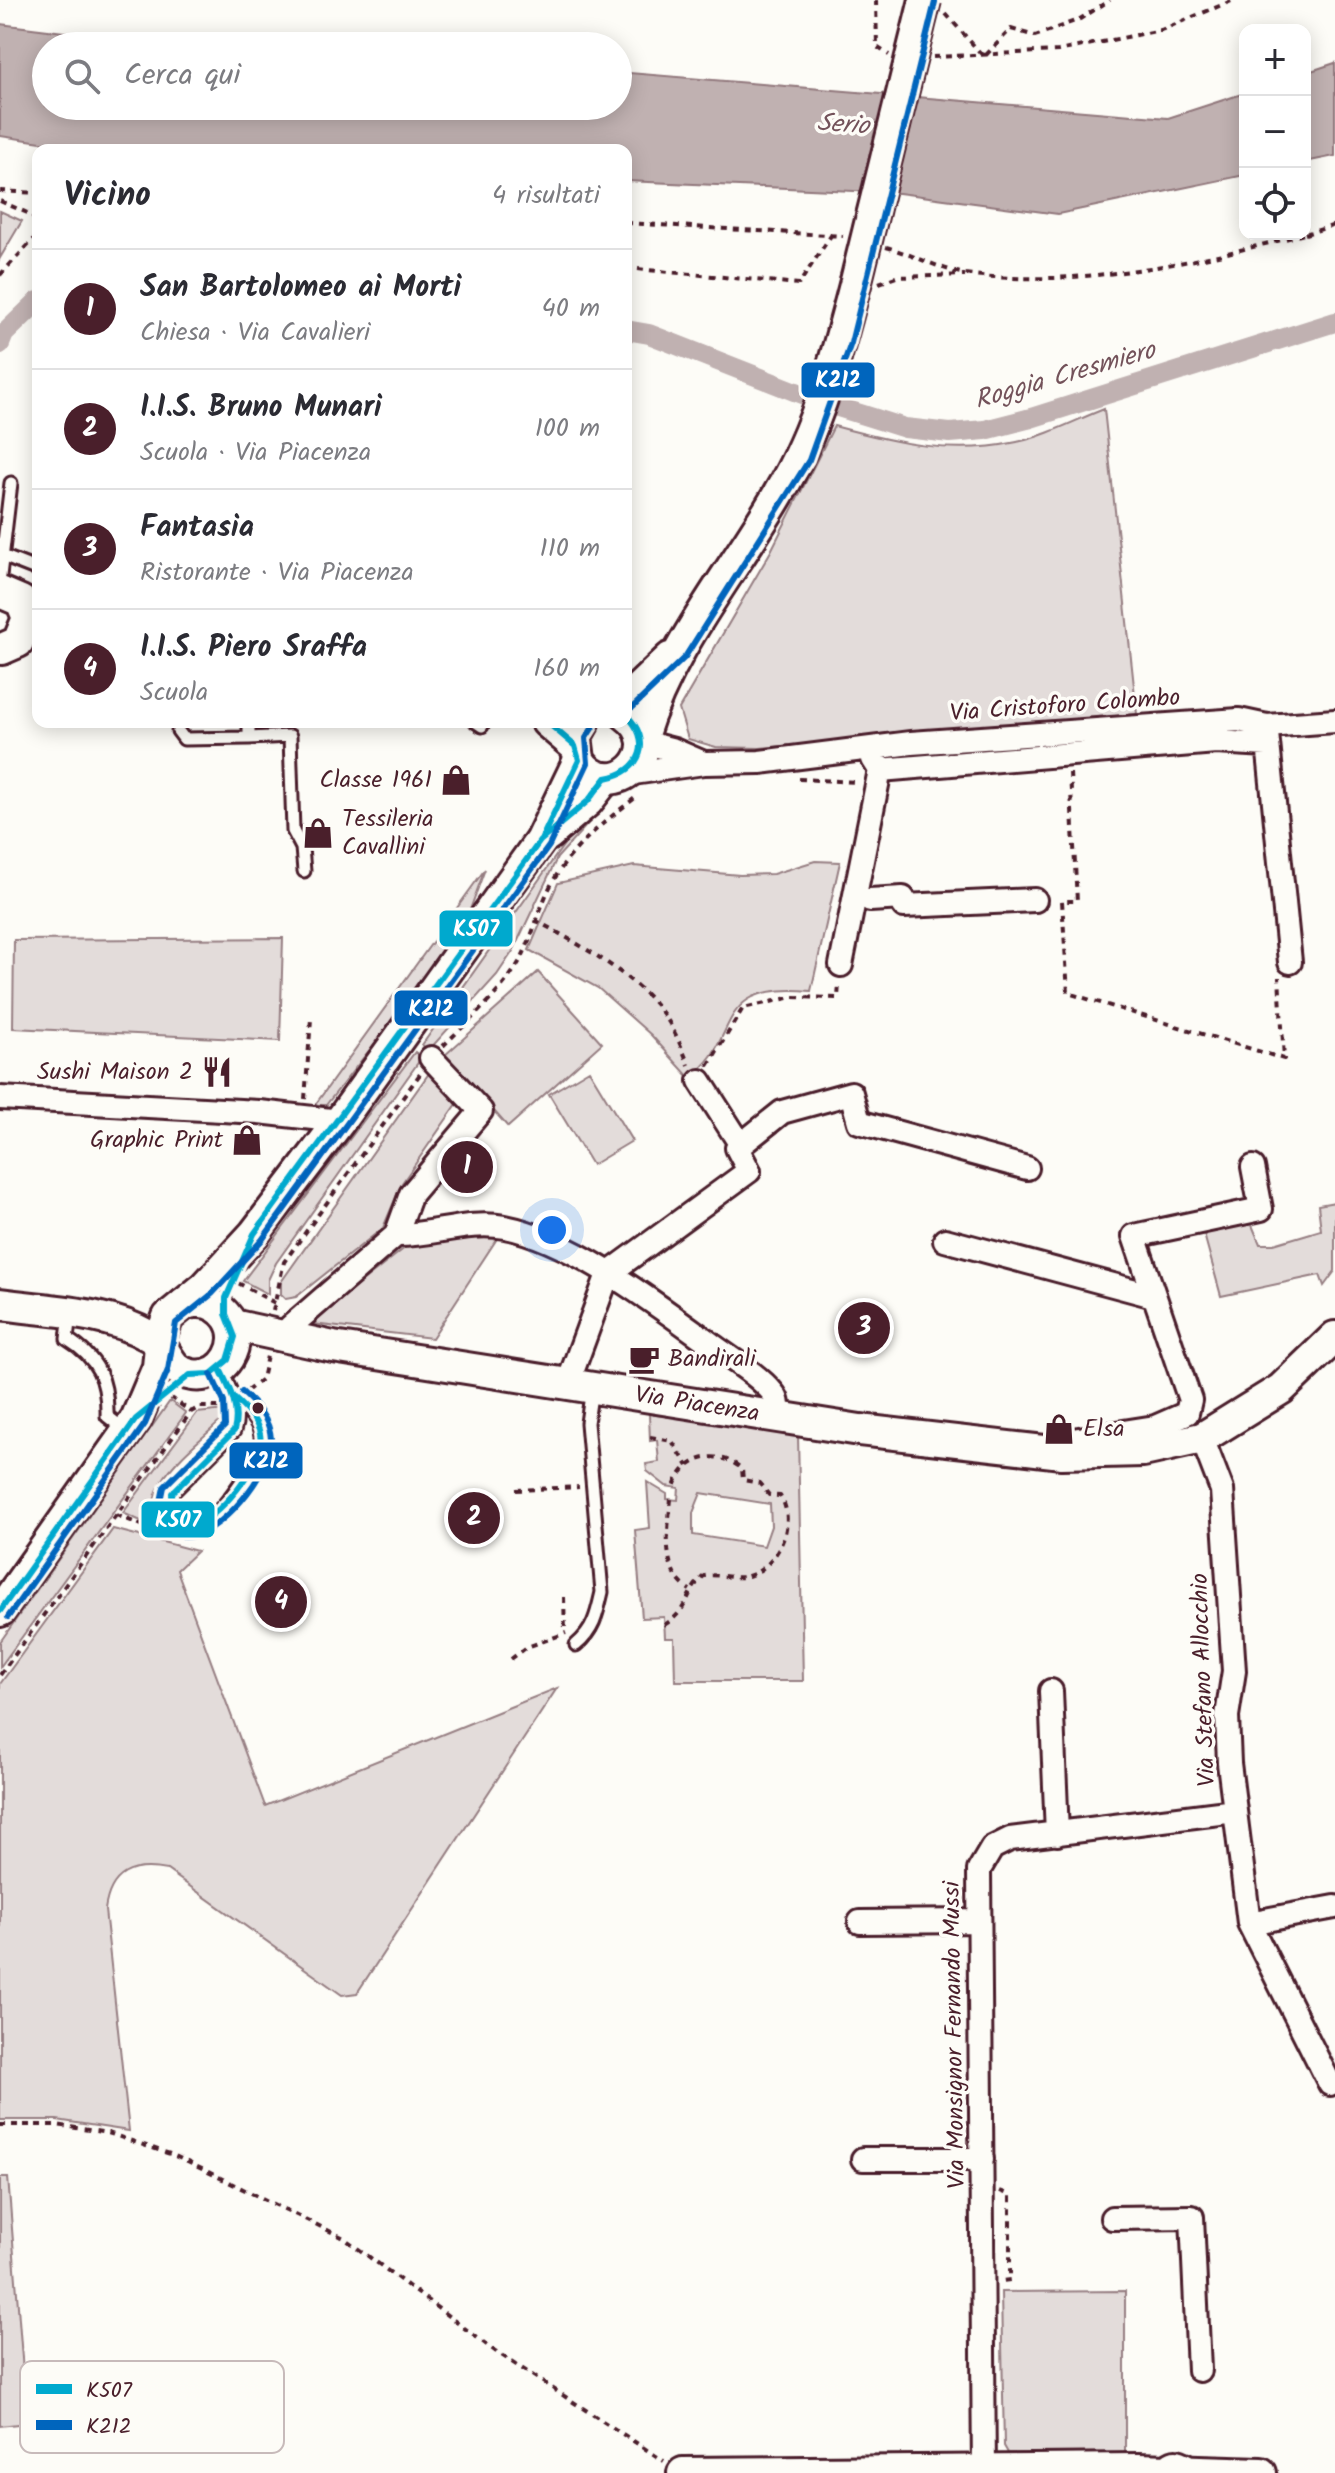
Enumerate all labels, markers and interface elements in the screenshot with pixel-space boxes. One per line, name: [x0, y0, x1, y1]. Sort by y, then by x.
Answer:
map controls: [1239, 24, 1311, 240]
button: +: [1239, 24, 1311, 96]
search box: [32, 32, 632, 120]
text: Cerca qui: [124, 52, 241, 100]
icon: search: [60, 54, 104, 98]
button: −: [1239, 96, 1311, 168]
water label: Serio: [816, 102, 873, 148]
button: locate: [1239, 168, 1311, 240]
text: Vicino: [64, 169, 151, 223]
text: 4 risultati: [492, 175, 600, 217]
text: San Bartolomeo ai Morti: [140, 264, 461, 312]
text: 1: [86, 288, 94, 330]
text: 40 m: [542, 288, 600, 330]
text: Chiesa · Via Cavalieri: [140, 312, 370, 354]
water label: Roggia Cresmiero: [970, 330, 1163, 422]
line badge: K212: [800, 361, 876, 399]
text: K212: [815, 364, 861, 399]
text: I.I.S. Bruno Munari: [140, 384, 382, 432]
text: 2: [82, 408, 98, 450]
text: 100 m: [535, 408, 600, 450]
text: Scuola · Via Piacenza: [140, 432, 371, 474]
text: Fantasia: [140, 504, 254, 552]
text: 3: [83, 528, 97, 570]
text: 110 m: [540, 528, 600, 570]
text: Ristorante · Via Piacenza: [140, 552, 414, 594]
text: I.I.S. Piero Sraffa: [140, 624, 367, 672]
text: 4: [83, 648, 97, 690]
text: 160 m: [533, 648, 600, 690]
text: Scuola: [140, 672, 208, 714]
street label: Via Cristoforo Colombo: [949, 678, 1182, 733]
place label: Classe 1961: [319, 761, 432, 800]
shop icon: Classe 1961: [439, 763, 473, 797]
place label: Tessileria Cavallini: [342, 800, 433, 867]
shop icon: Tessileria Cavallini: [301, 816, 335, 850]
line badge: K507: [438, 909, 514, 948]
text: K507: [453, 913, 500, 948]
line badge: K212: [393, 989, 469, 1027]
text: K212: [408, 993, 454, 1028]
place label: Sushi Maison 2: [37, 1053, 193, 1092]
restaurant icon: Sushi Maison 2: [200, 1055, 234, 1089]
place label: Graphic Print: [90, 1121, 224, 1160]
shop icon: Graphic Print: [230, 1123, 264, 1157]
pin: 1: [441, 1137, 493, 1197]
your location: [532, 1210, 572, 1250]
pin: 3: [838, 1298, 890, 1358]
place label: Bandirali: [668, 1340, 757, 1379]
cafe icon: Bandirali: [627, 1342, 661, 1376]
street label: Via Piacenza: [632, 1375, 762, 1433]
unlabelled marker: [250, 1400, 266, 1416]
place label: Elsa: [1083, 1410, 1124, 1449]
shop icon: Elsa: [1042, 1412, 1076, 1446]
line badge: K212: [228, 1441, 304, 1480]
text: K212: [243, 1445, 289, 1480]
pin: 2: [448, 1488, 500, 1548]
line badge: K507: [140, 1500, 216, 1539]
text: K507: [155, 1504, 202, 1539]
pin: 4: [255, 1572, 307, 1632]
street label: Via Stefano Allocchio: [1181, 1572, 1227, 1788]
street label: Via Monsignor Fernando Mussi: [933, 1880, 977, 2189]
legend: [20, 2361, 284, 2453]
text: K507: [86, 2374, 133, 2409]
text: K212: [86, 2410, 131, 2445]

